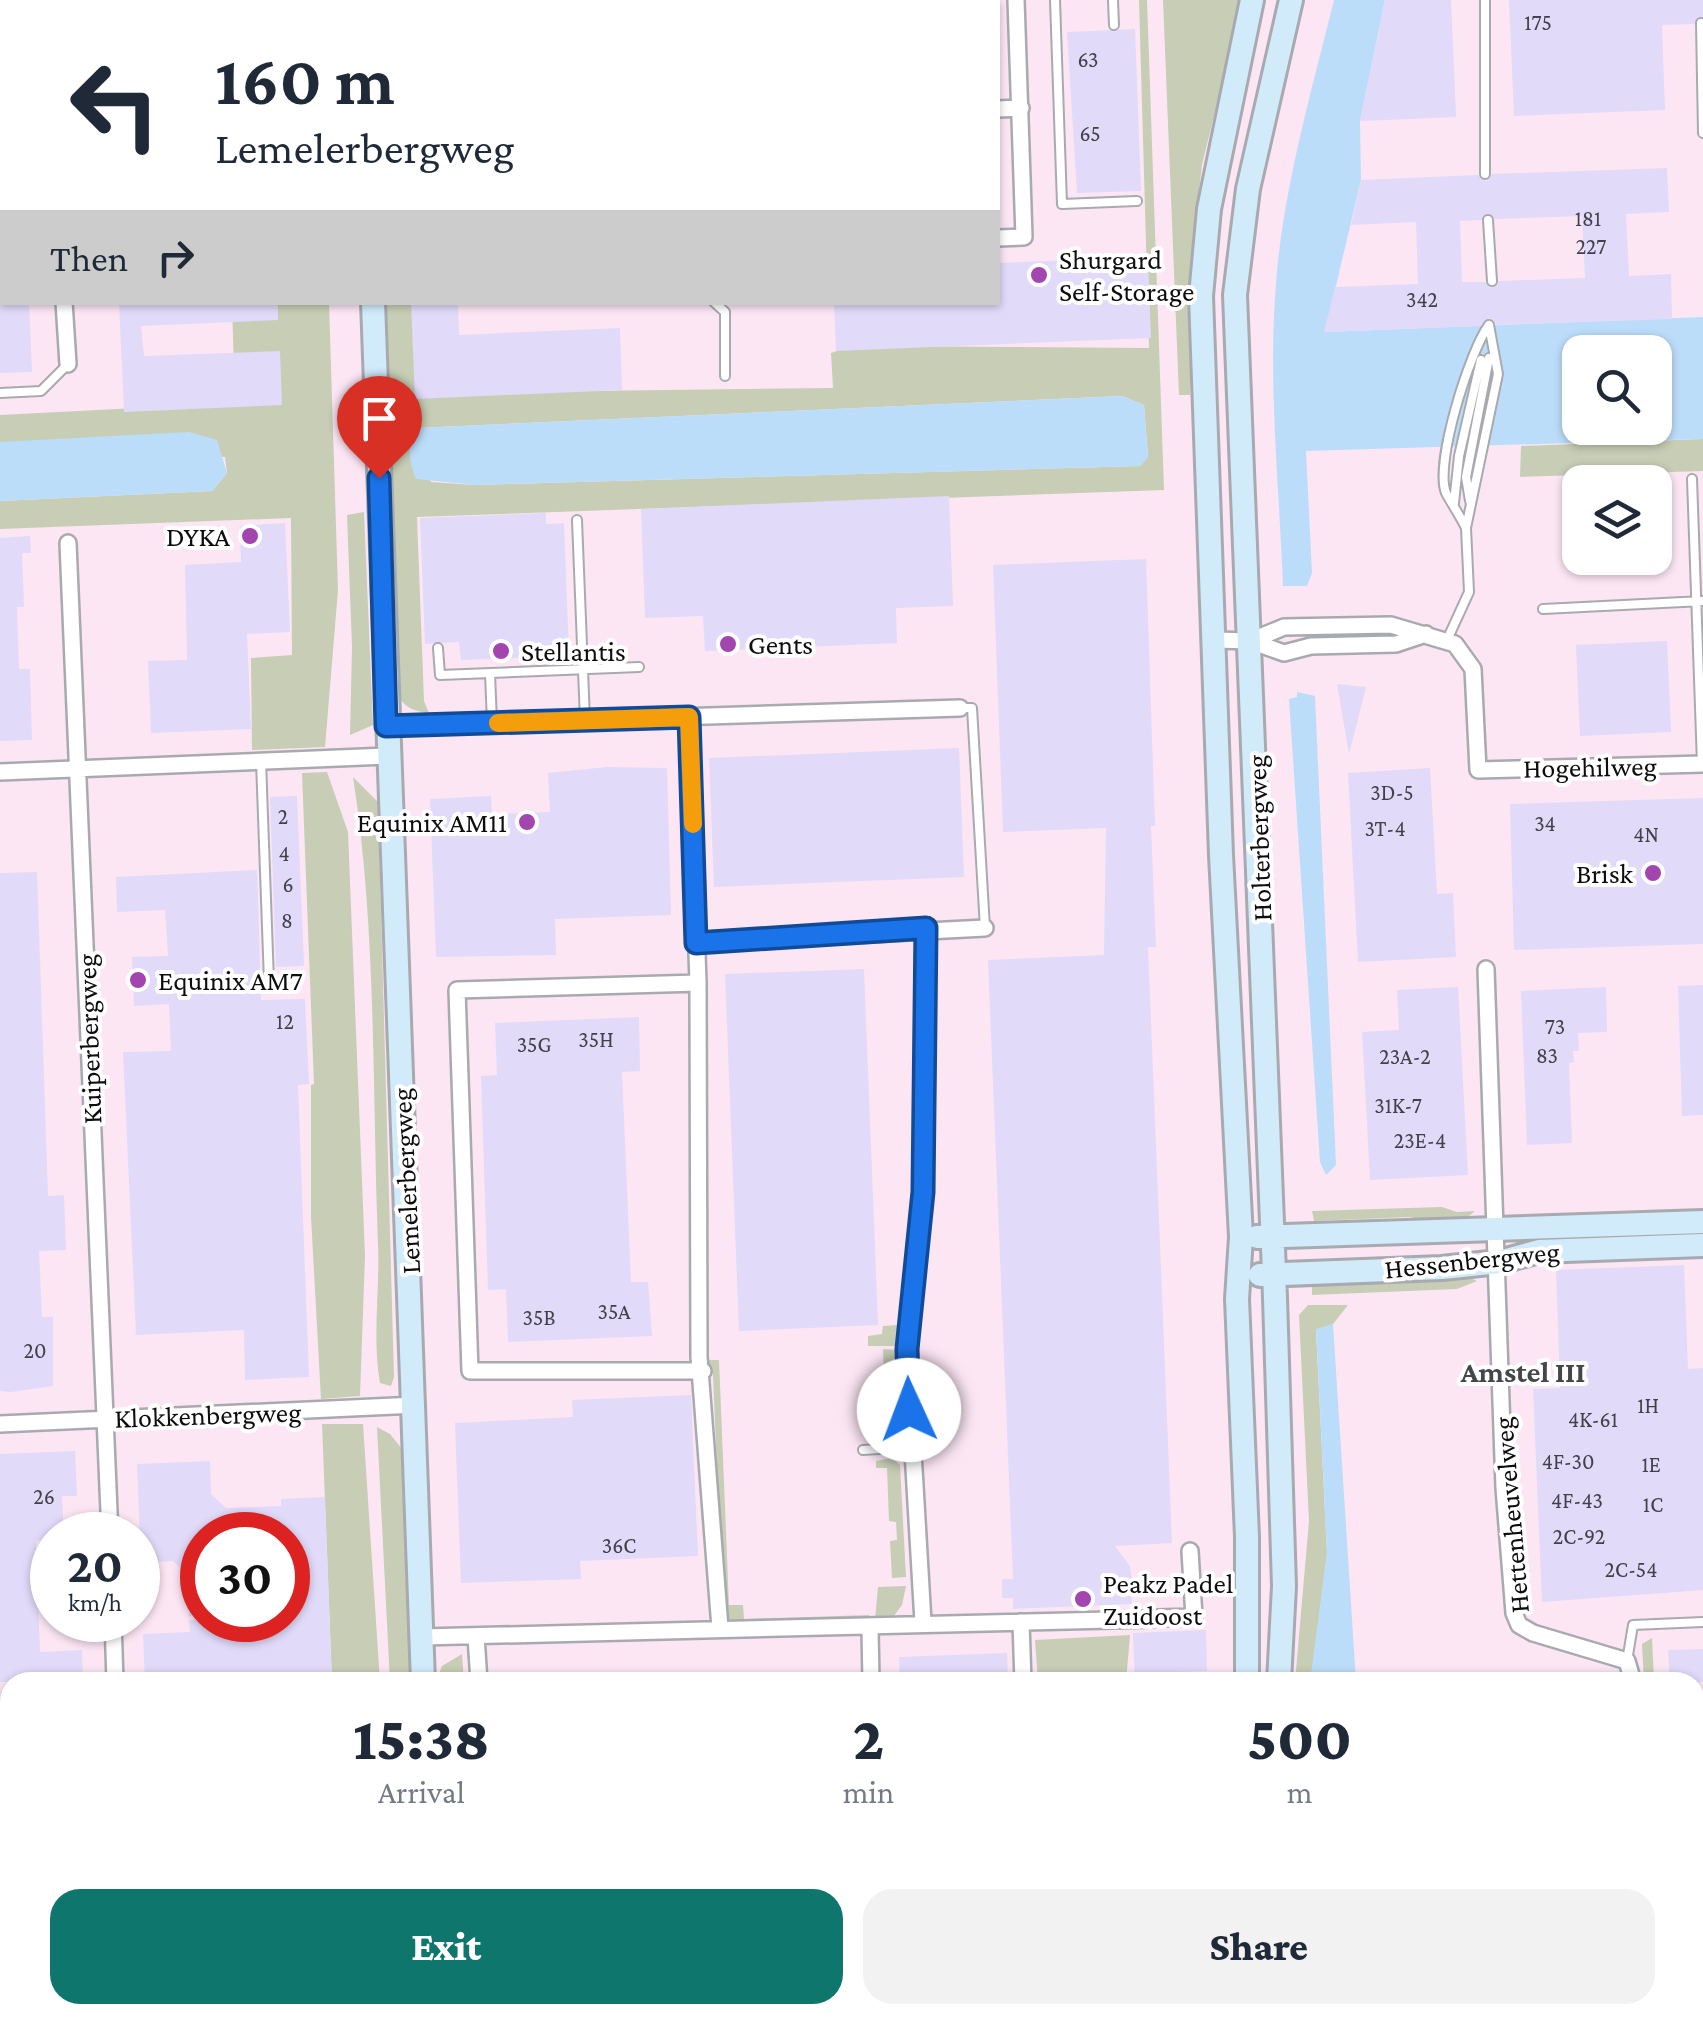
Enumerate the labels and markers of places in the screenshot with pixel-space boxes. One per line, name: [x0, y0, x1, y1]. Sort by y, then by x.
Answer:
place label: Shurgard Self-Storage: [1059, 244, 1194, 307]
marker: Shurgard Self-Storage: [1028, 264, 1050, 286]
pin: [337, 376, 422, 479]
place label: DYKA: [166, 521, 230, 552]
marker: DYKA: [239, 525, 261, 547]
place label: Gents: [748, 629, 813, 660]
marker: Gents: [717, 633, 739, 655]
place label: Stellantis: [521, 636, 626, 667]
marker: Stellantis: [490, 640, 512, 662]
place label: Equinix AM11: [357, 807, 507, 838]
marker: Equinix AM11: [516, 811, 538, 833]
place label: Brisk: [1576, 858, 1634, 889]
marker: Brisk: [1642, 862, 1664, 884]
place label: Equinix AM7: [158, 965, 303, 996]
marker: Equinix AM7: [127, 969, 149, 991]
place label: Peakz Padel Zuidoost: [1103, 1568, 1233, 1631]
marker: Peakz Padel Zuidoost: [1072, 1588, 1094, 1610]

